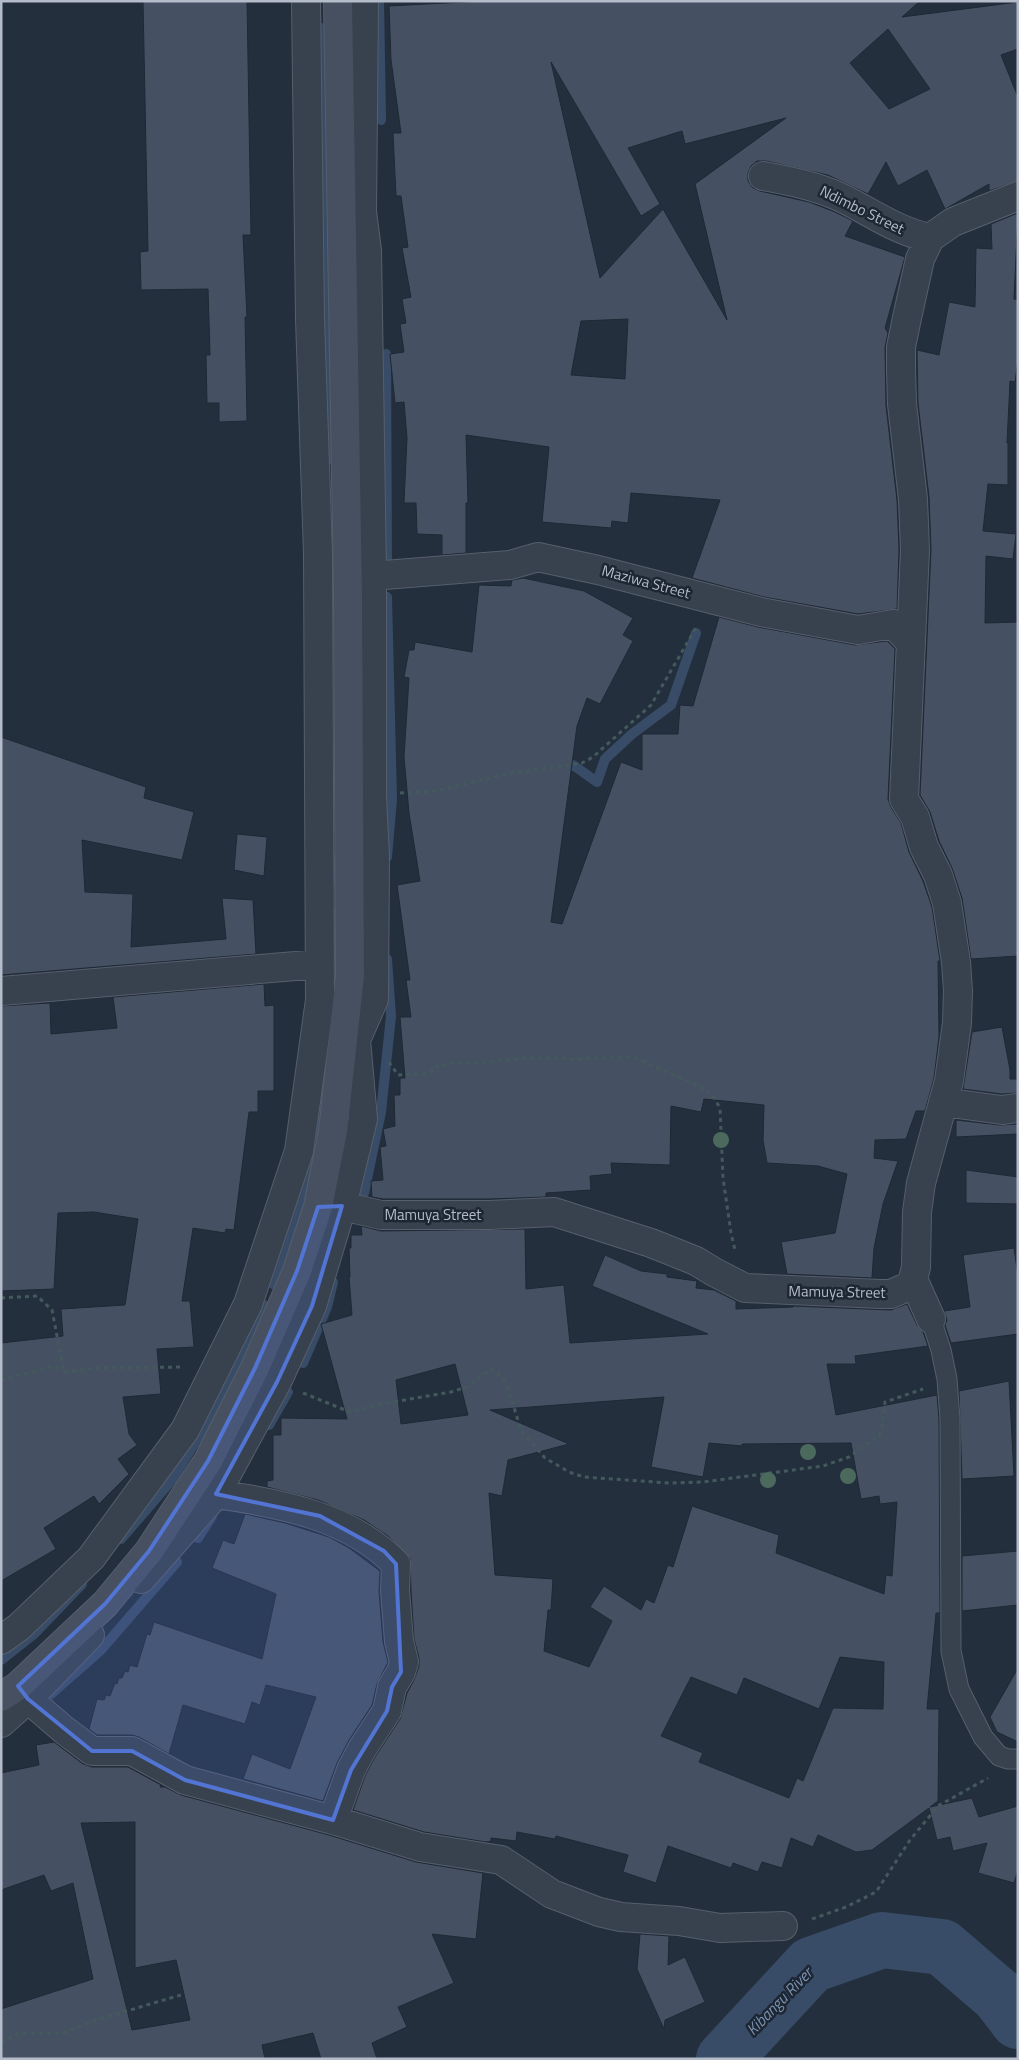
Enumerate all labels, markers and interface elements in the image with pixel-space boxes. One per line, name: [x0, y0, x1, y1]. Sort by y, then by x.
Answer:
street label: Ndimbo Street: [816, 179, 909, 240]
street label: Maziwa Street: [599, 559, 694, 605]
street label: Mamuya Street: [384, 1203, 482, 1226]
street label: Mamuya Street: [788, 1279, 887, 1304]
water label: Kibangu River: [740, 1960, 819, 2040]

